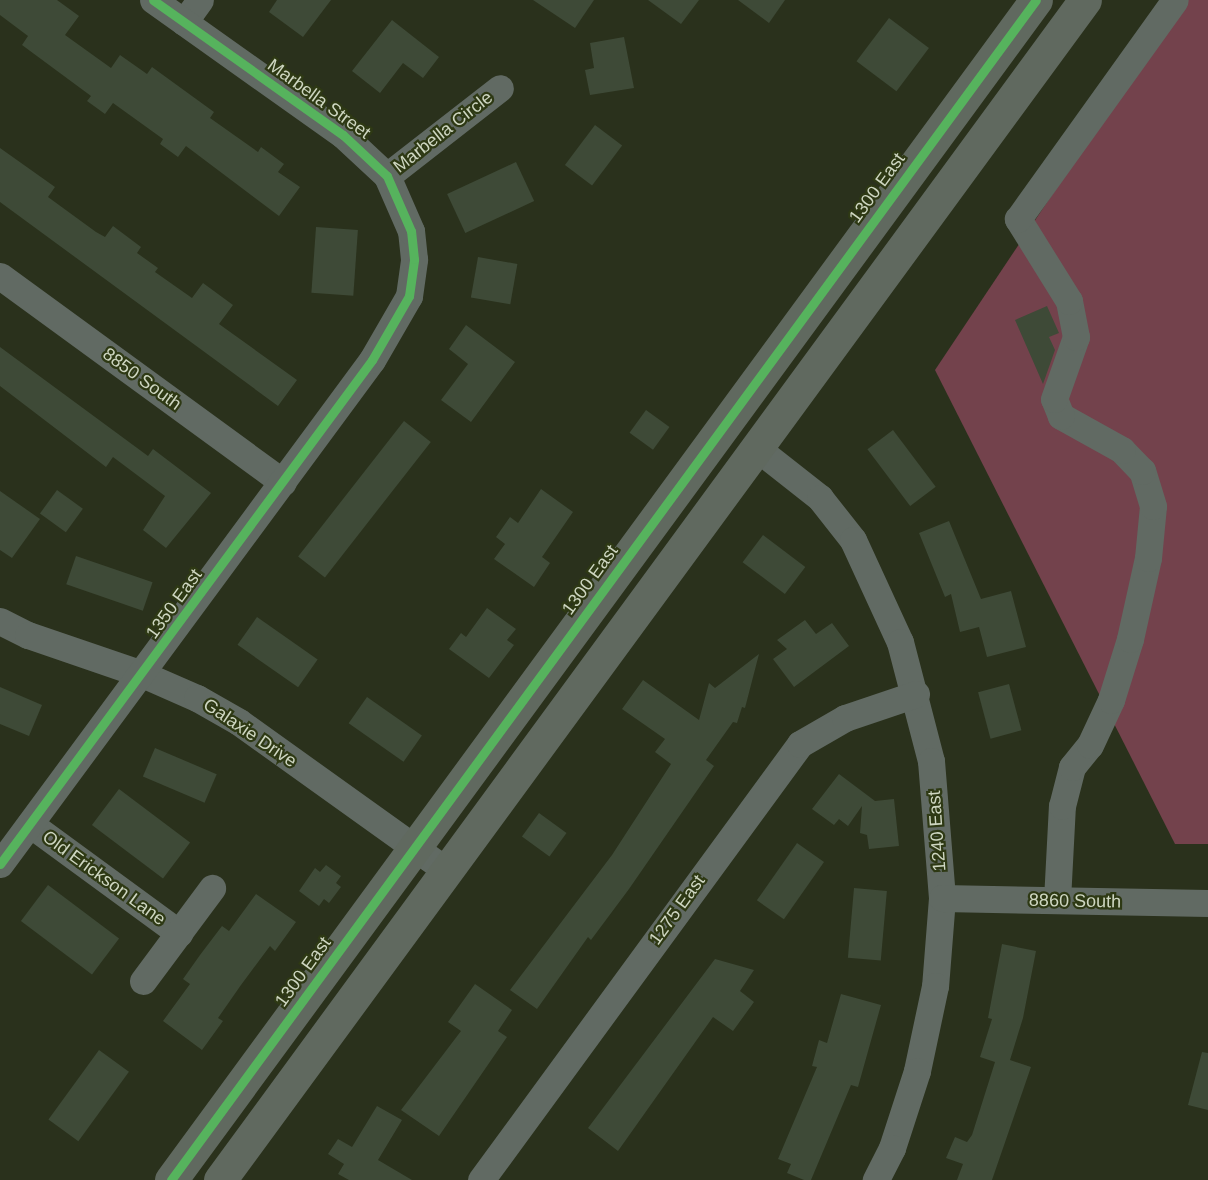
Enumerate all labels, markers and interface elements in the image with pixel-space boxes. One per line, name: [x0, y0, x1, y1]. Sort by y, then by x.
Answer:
street label: Marbella Street: [263, 54, 375, 144]
street label: Marbella Circle: [389, 87, 497, 177]
street label: 1300 East: [844, 149, 910, 227]
street label: 8850 South: [98, 343, 186, 415]
street label: 1300 East: [557, 541, 623, 619]
street label: 1350 East: [141, 565, 207, 643]
street label: Galaxie Drive: [199, 694, 301, 772]
street label: 1240 East: [923, 790, 951, 872]
street label: Old Erickson Lane: [38, 826, 170, 930]
street label: 1275 East: [644, 871, 710, 949]
street label: 8860 South: [1029, 889, 1121, 913]
street label: 1300 East: [270, 933, 336, 1011]

